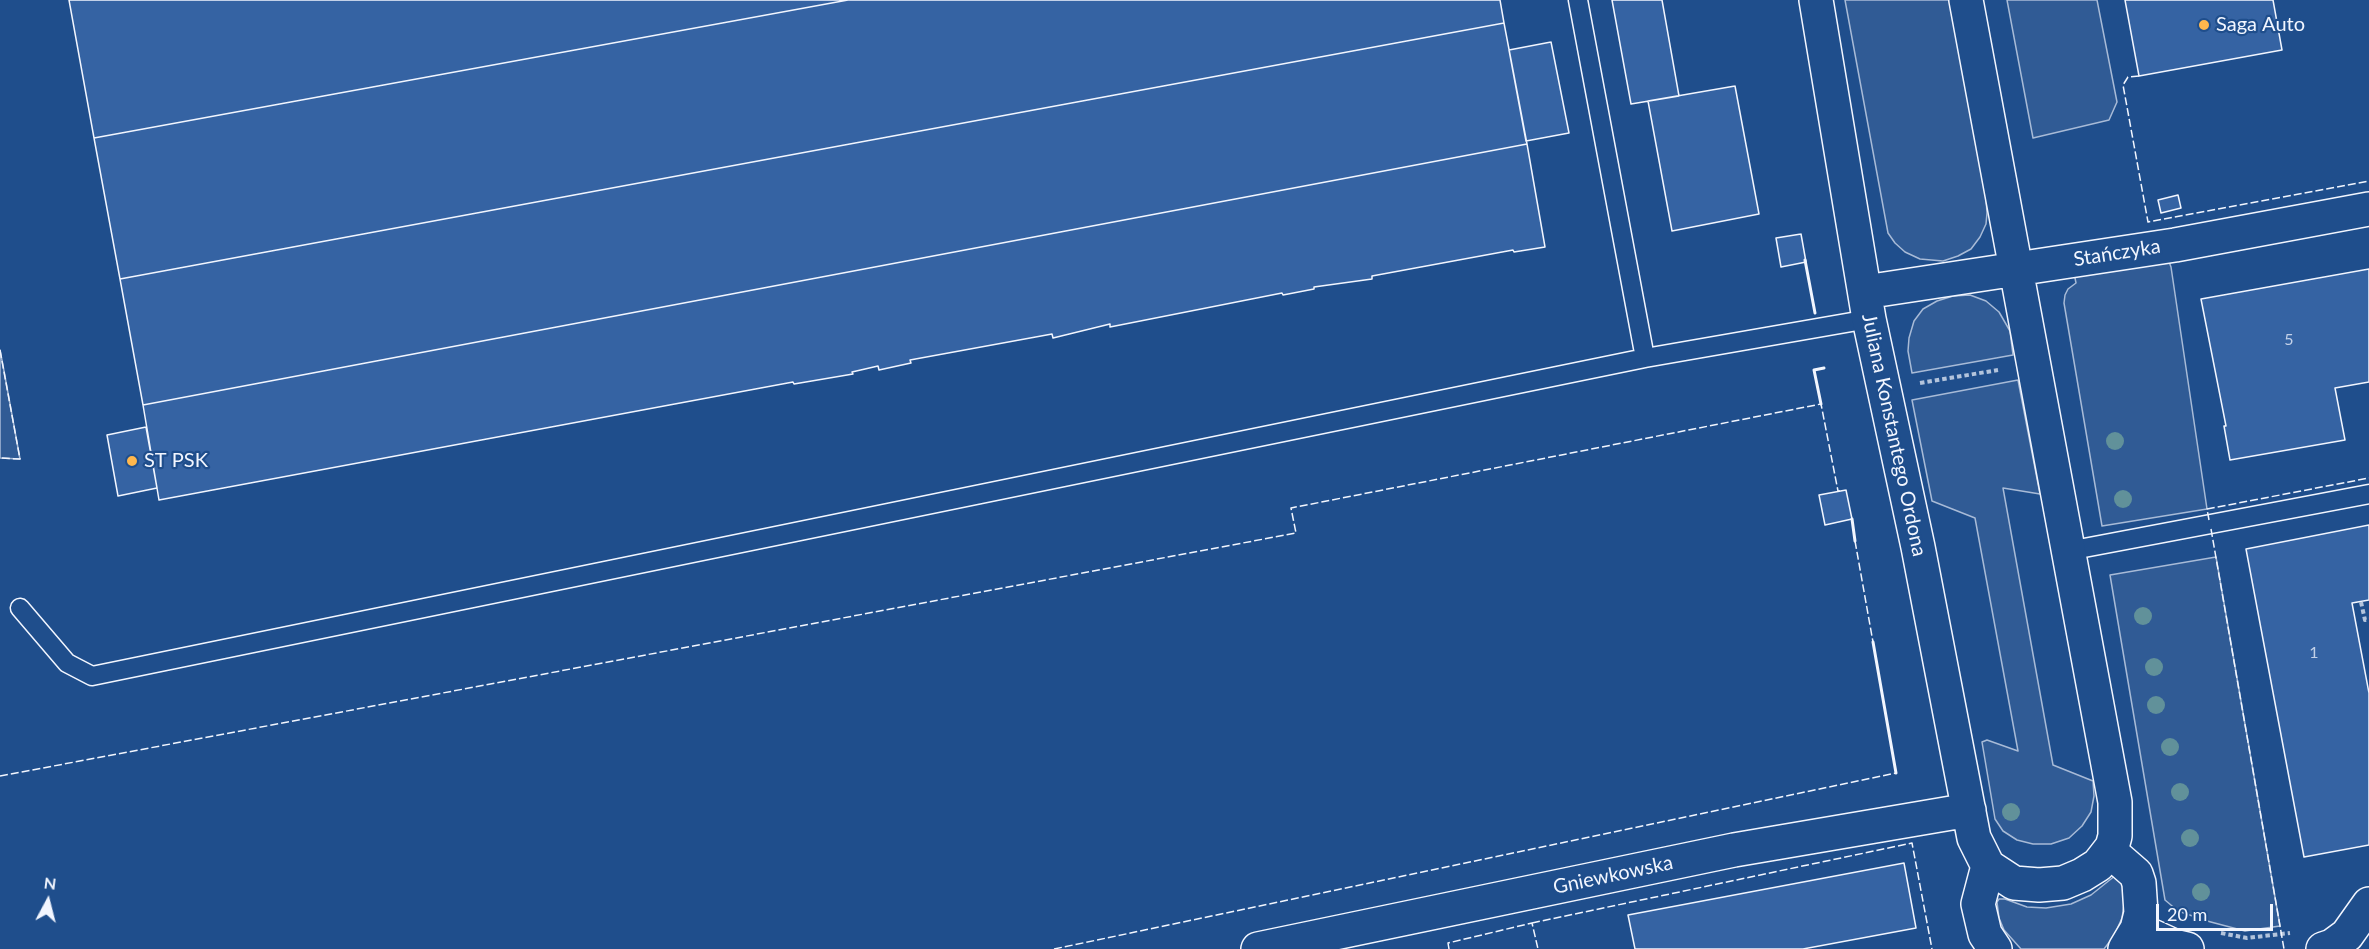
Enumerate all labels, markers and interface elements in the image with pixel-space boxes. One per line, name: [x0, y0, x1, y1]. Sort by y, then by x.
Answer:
place label: Saga Auto: [2216, 13, 2305, 37]
marker: Saga Auto: [2197, 18, 2211, 32]
street label: Stańczyka: [2072, 234, 2162, 272]
street label: Juliana Konstantego Ordona: [1857, 311, 1931, 559]
house number: 5: [2284, 330, 2294, 350]
place label: ST PSK: [144, 449, 208, 473]
marker: ST PSK: [125, 454, 139, 468]
house number: 1: [2309, 643, 2319, 663]
street label: Gniewkowska: [1551, 851, 1675, 899]
north arrow: [18, 871, 78, 931]
text: N: [43, 872, 58, 893]
scale bar: [2159, 892, 2276, 930]
text: 20 m: [2167, 903, 2207, 925]

